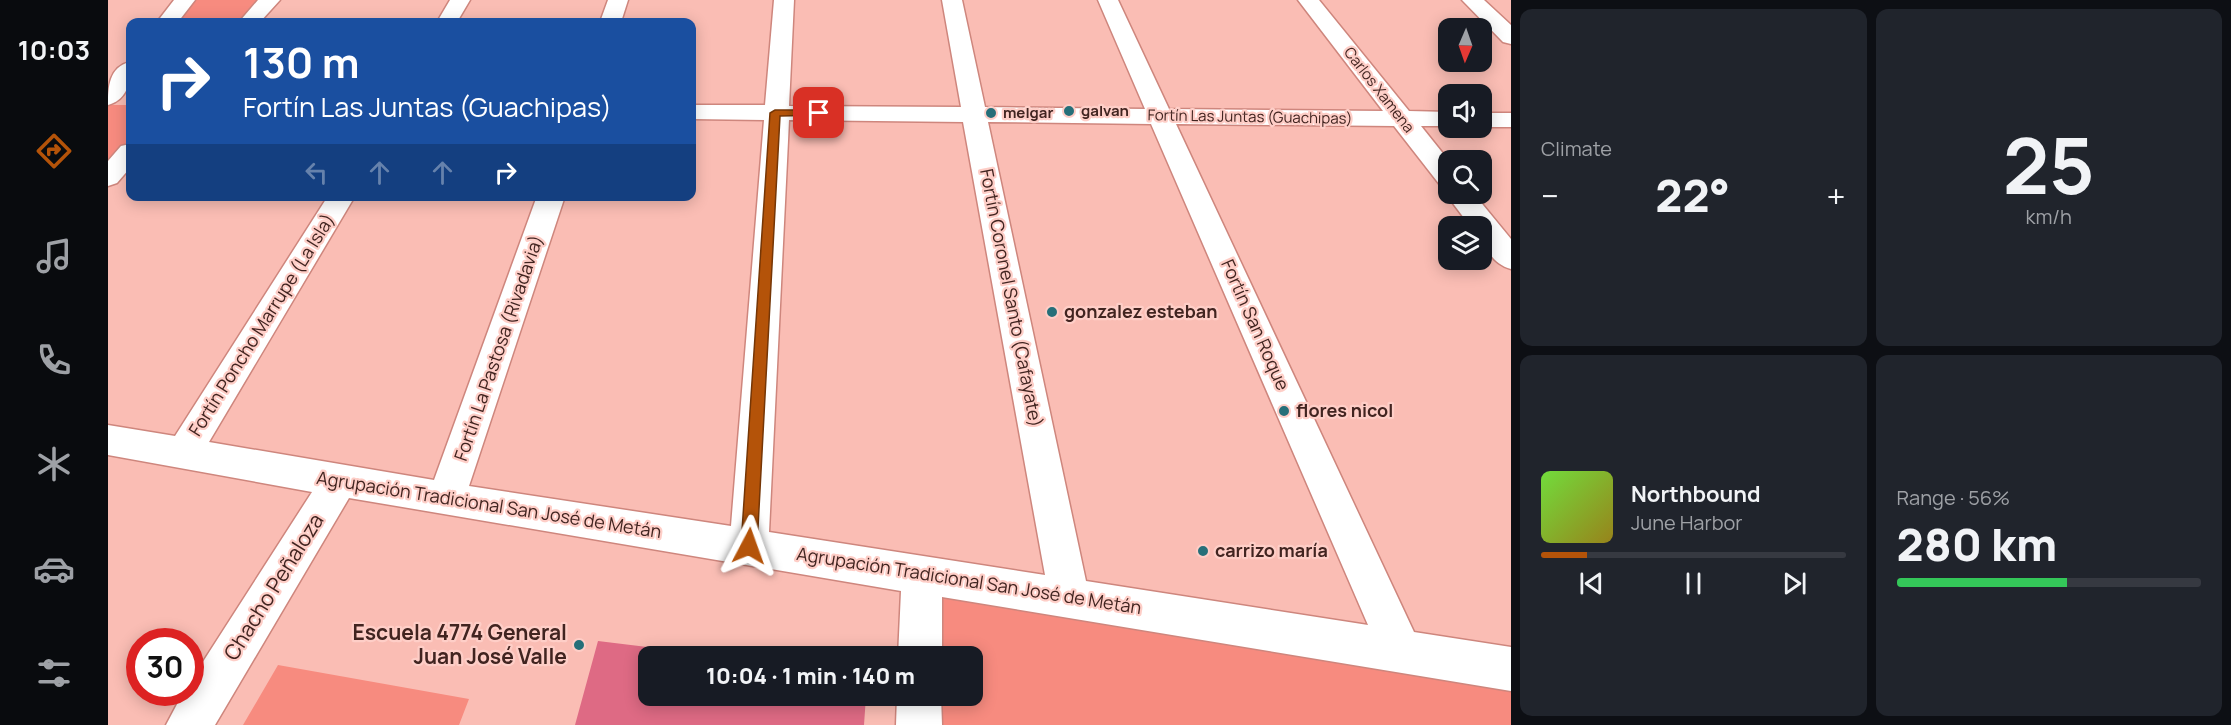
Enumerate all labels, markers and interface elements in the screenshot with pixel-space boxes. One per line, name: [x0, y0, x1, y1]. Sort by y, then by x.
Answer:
north arrow: [1438, 18, 1492, 72]
map controls: [1438, 18, 1492, 270]
text: 10:03: [18, 31, 90, 68]
text: 130 m: [243, 33, 360, 91]
icon: right: [144, 42, 222, 120]
street label: Carlos Xamena: [1339, 42, 1420, 137]
button: sound: [1438, 84, 1492, 138]
pin: [793, 87, 844, 138]
text: Fortín Las Juntas (Guachipas): [243, 88, 612, 125]
icon: arrive: [802, 96, 835, 129]
place label: galvan: [1081, 100, 1129, 121]
place label: melgar: [1003, 102, 1053, 123]
marker: galvan: [1062, 104, 1076, 118]
street label: Fortín Las Juntas (Guachipas): [1147, 104, 1353, 129]
marker: melgar: [984, 106, 998, 120]
text: 25: [2003, 111, 2095, 217]
icon: directions: [33, 130, 75, 172]
text: Climate: [1541, 135, 1612, 162]
button: search: [1438, 150, 1492, 204]
icon: left: [300, 156, 333, 189]
icon: ahead: [363, 156, 396, 189]
icon: ahead: [426, 156, 459, 189]
icon: right: [489, 156, 522, 189]
text: 22°: [1655, 164, 1730, 226]
street label: Fortín Coronel Santo (Cafayate): [975, 167, 1049, 429]
text: −: [1541, 173, 1559, 218]
text: +: [1826, 173, 1845, 218]
text: km/h: [2025, 203, 2072, 230]
street label: Fortín Poncho Marrupe (La Isla): [183, 209, 340, 440]
button: layers: [1438, 216, 1492, 270]
street label: Fortín La Pastosa (Rivadavia): [448, 231, 548, 464]
icon: music: [33, 235, 75, 277]
street label: Fortín San Roque: [1216, 255, 1296, 394]
place label: gonzalez esteban: [1064, 299, 1217, 323]
marker: gonzalez esteban: [1045, 305, 1059, 319]
icon: phone: [33, 339, 75, 381]
place label: flores nicol: [1296, 398, 1393, 422]
marker: flores nicol: [1277, 404, 1291, 418]
icon: climate: [33, 443, 75, 485]
street label: Agrupación Tradicional San José de Metán: [315, 465, 663, 543]
text: Northbound: [1631, 479, 1761, 509]
text: Range · 56%: [1897, 484, 2010, 511]
street label: Chacho Peñaloza: [217, 508, 330, 665]
text: June Harbor: [1631, 509, 1743, 536]
text: 280 km: [1897, 513, 2057, 575]
position arrow: [717, 514, 781, 578]
place label: carrizo maría: [1215, 538, 1328, 562]
street label: Agrupación Tradicional San José de Metán: [795, 541, 1143, 619]
marker: carrizo maría: [1196, 544, 1210, 558]
icon: car: [33, 548, 75, 590]
icon: previous: [1575, 567, 1608, 600]
icon: pause: [1677, 567, 1710, 600]
icon: next: [1778, 567, 1811, 600]
place label: Escuela 4774 General Juan José Valle: [352, 618, 567, 670]
speed limit sign: 30: [126, 628, 204, 706]
marker: Escuela 4774 General Juan José Valle: [572, 638, 586, 652]
icon: filters: [33, 652, 75, 694]
text: 10:04 · 1 min · 140 m: [706, 661, 915, 691]

